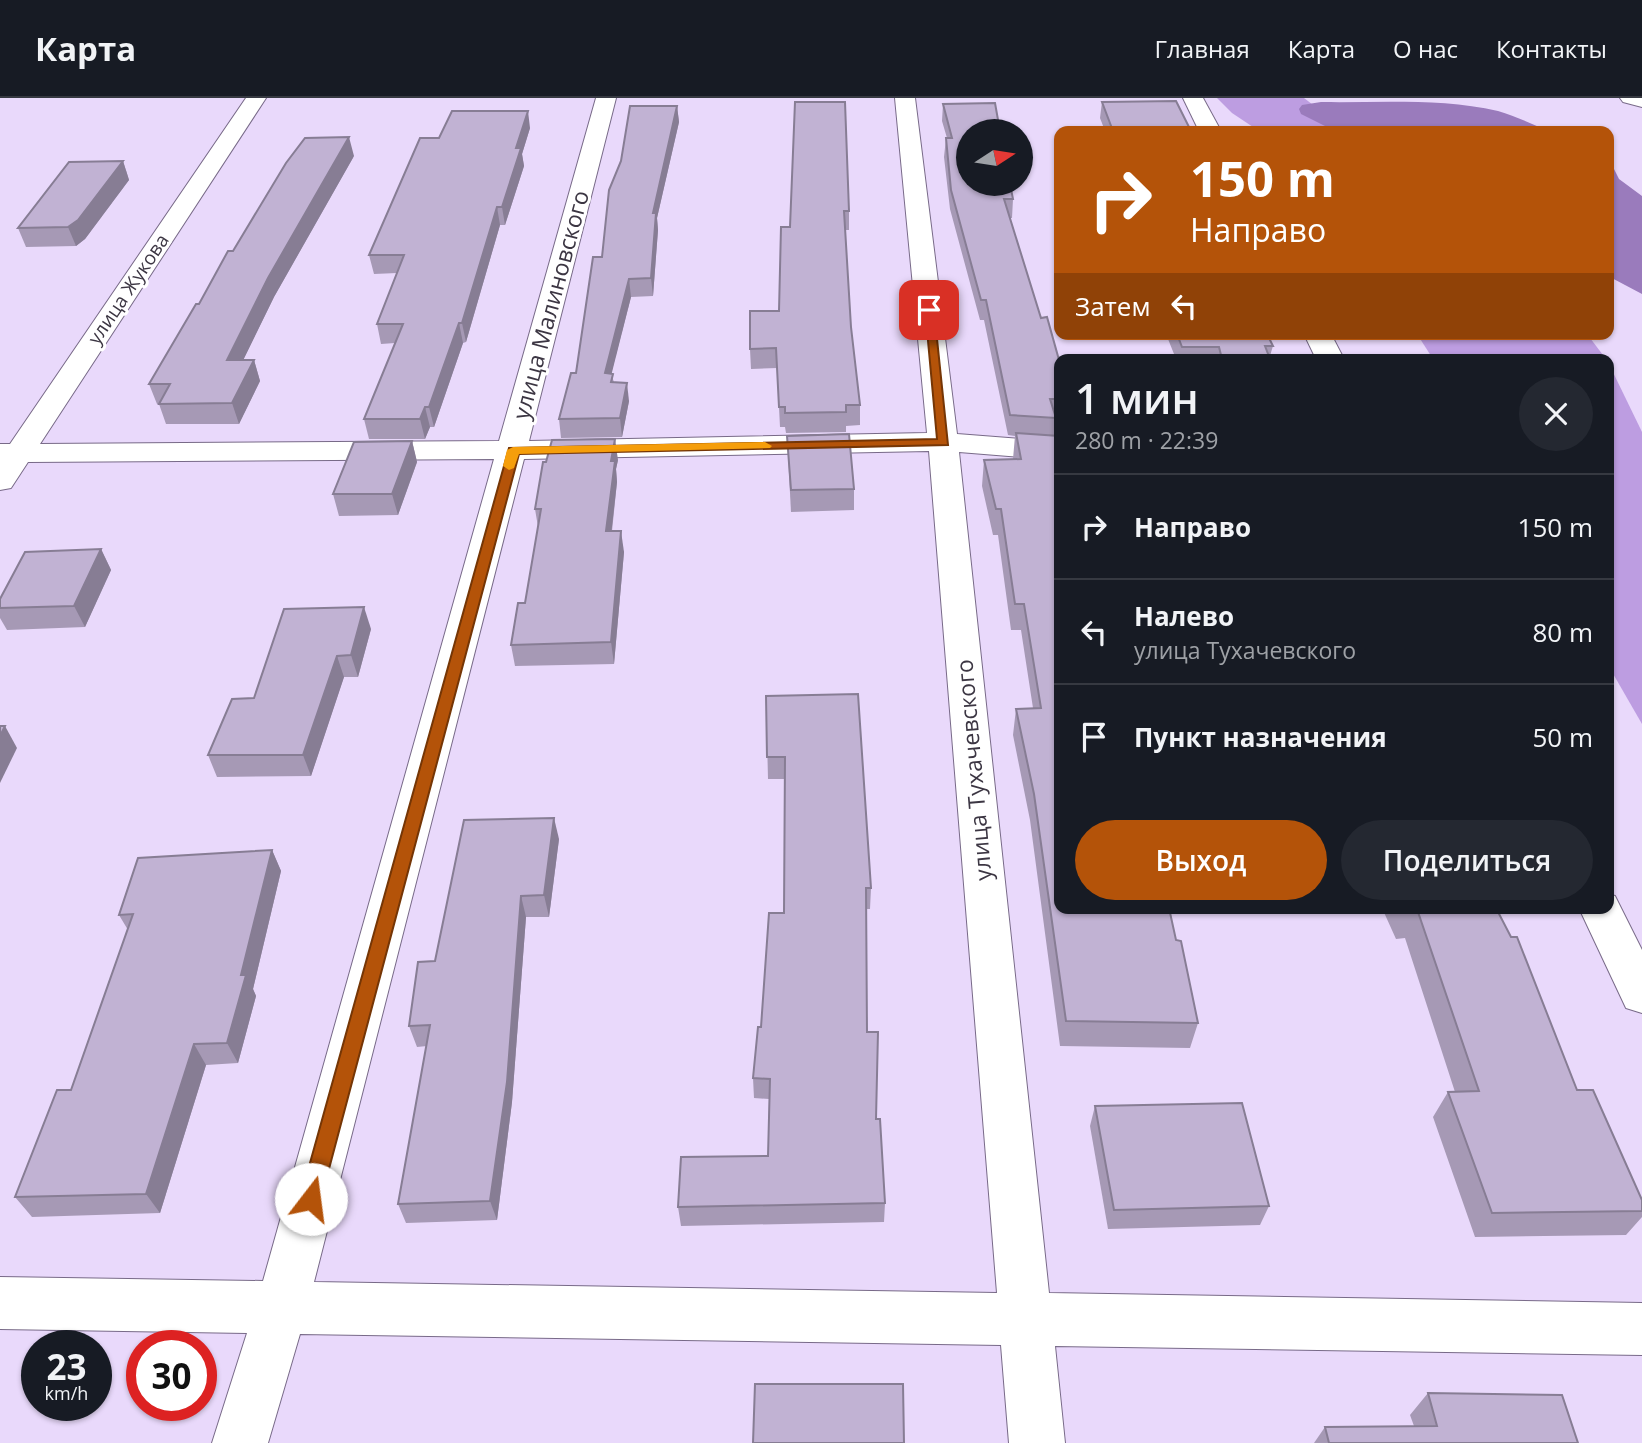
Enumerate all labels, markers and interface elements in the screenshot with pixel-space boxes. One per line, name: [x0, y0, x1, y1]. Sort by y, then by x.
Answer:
text: Карта: [35, 26, 136, 71]
text: Главная: [1155, 32, 1250, 65]
text: Карта: [1288, 32, 1355, 65]
text: О нас: [1393, 32, 1458, 65]
text: Контакты: [1496, 32, 1607, 65]
north arrow: [956, 119, 1032, 196]
map controls: [956, 119, 1033, 196]
text: 150 m: [1190, 145, 1335, 211]
icon: right: [1075, 154, 1166, 245]
street label: улица Малиновского: [504, 187, 596, 423]
text: Направо: [1190, 208, 1326, 251]
street label: улица Жукова: [81, 229, 175, 349]
pin: [899, 280, 959, 340]
icon: left: [1165, 287, 1203, 325]
text: Затем: [1075, 288, 1151, 324]
icon: arrive: [910, 291, 948, 329]
text: 1 мин: [1075, 369, 1199, 426]
button: close: [1519, 377, 1593, 451]
text: 280 m · 22:39: [1075, 424, 1218, 456]
icon: right: [1075, 508, 1113, 546]
text: Направо: [1134, 509, 1251, 545]
text: 150 m: [1518, 509, 1593, 545]
text: Налево: [1134, 598, 1234, 634]
icon: left: [1075, 613, 1113, 651]
text: 80 m: [1532, 614, 1593, 650]
text: улица Тухачевского: [1134, 634, 1356, 666]
street label: улица Тухачевского: [947, 658, 999, 882]
icon: arrive: [1075, 718, 1113, 756]
text: Пункт назначения: [1134, 719, 1387, 755]
text: 50 m: [1532, 719, 1593, 755]
button: Выход: [1075, 820, 1327, 900]
button: Поделиться: [1341, 820, 1593, 900]
position arrow: [274, 1162, 348, 1236]
speed limit sign: 30: [126, 1330, 217, 1421]
text: 23: [46, 1343, 87, 1390]
text: km/h: [45, 1381, 88, 1405]

